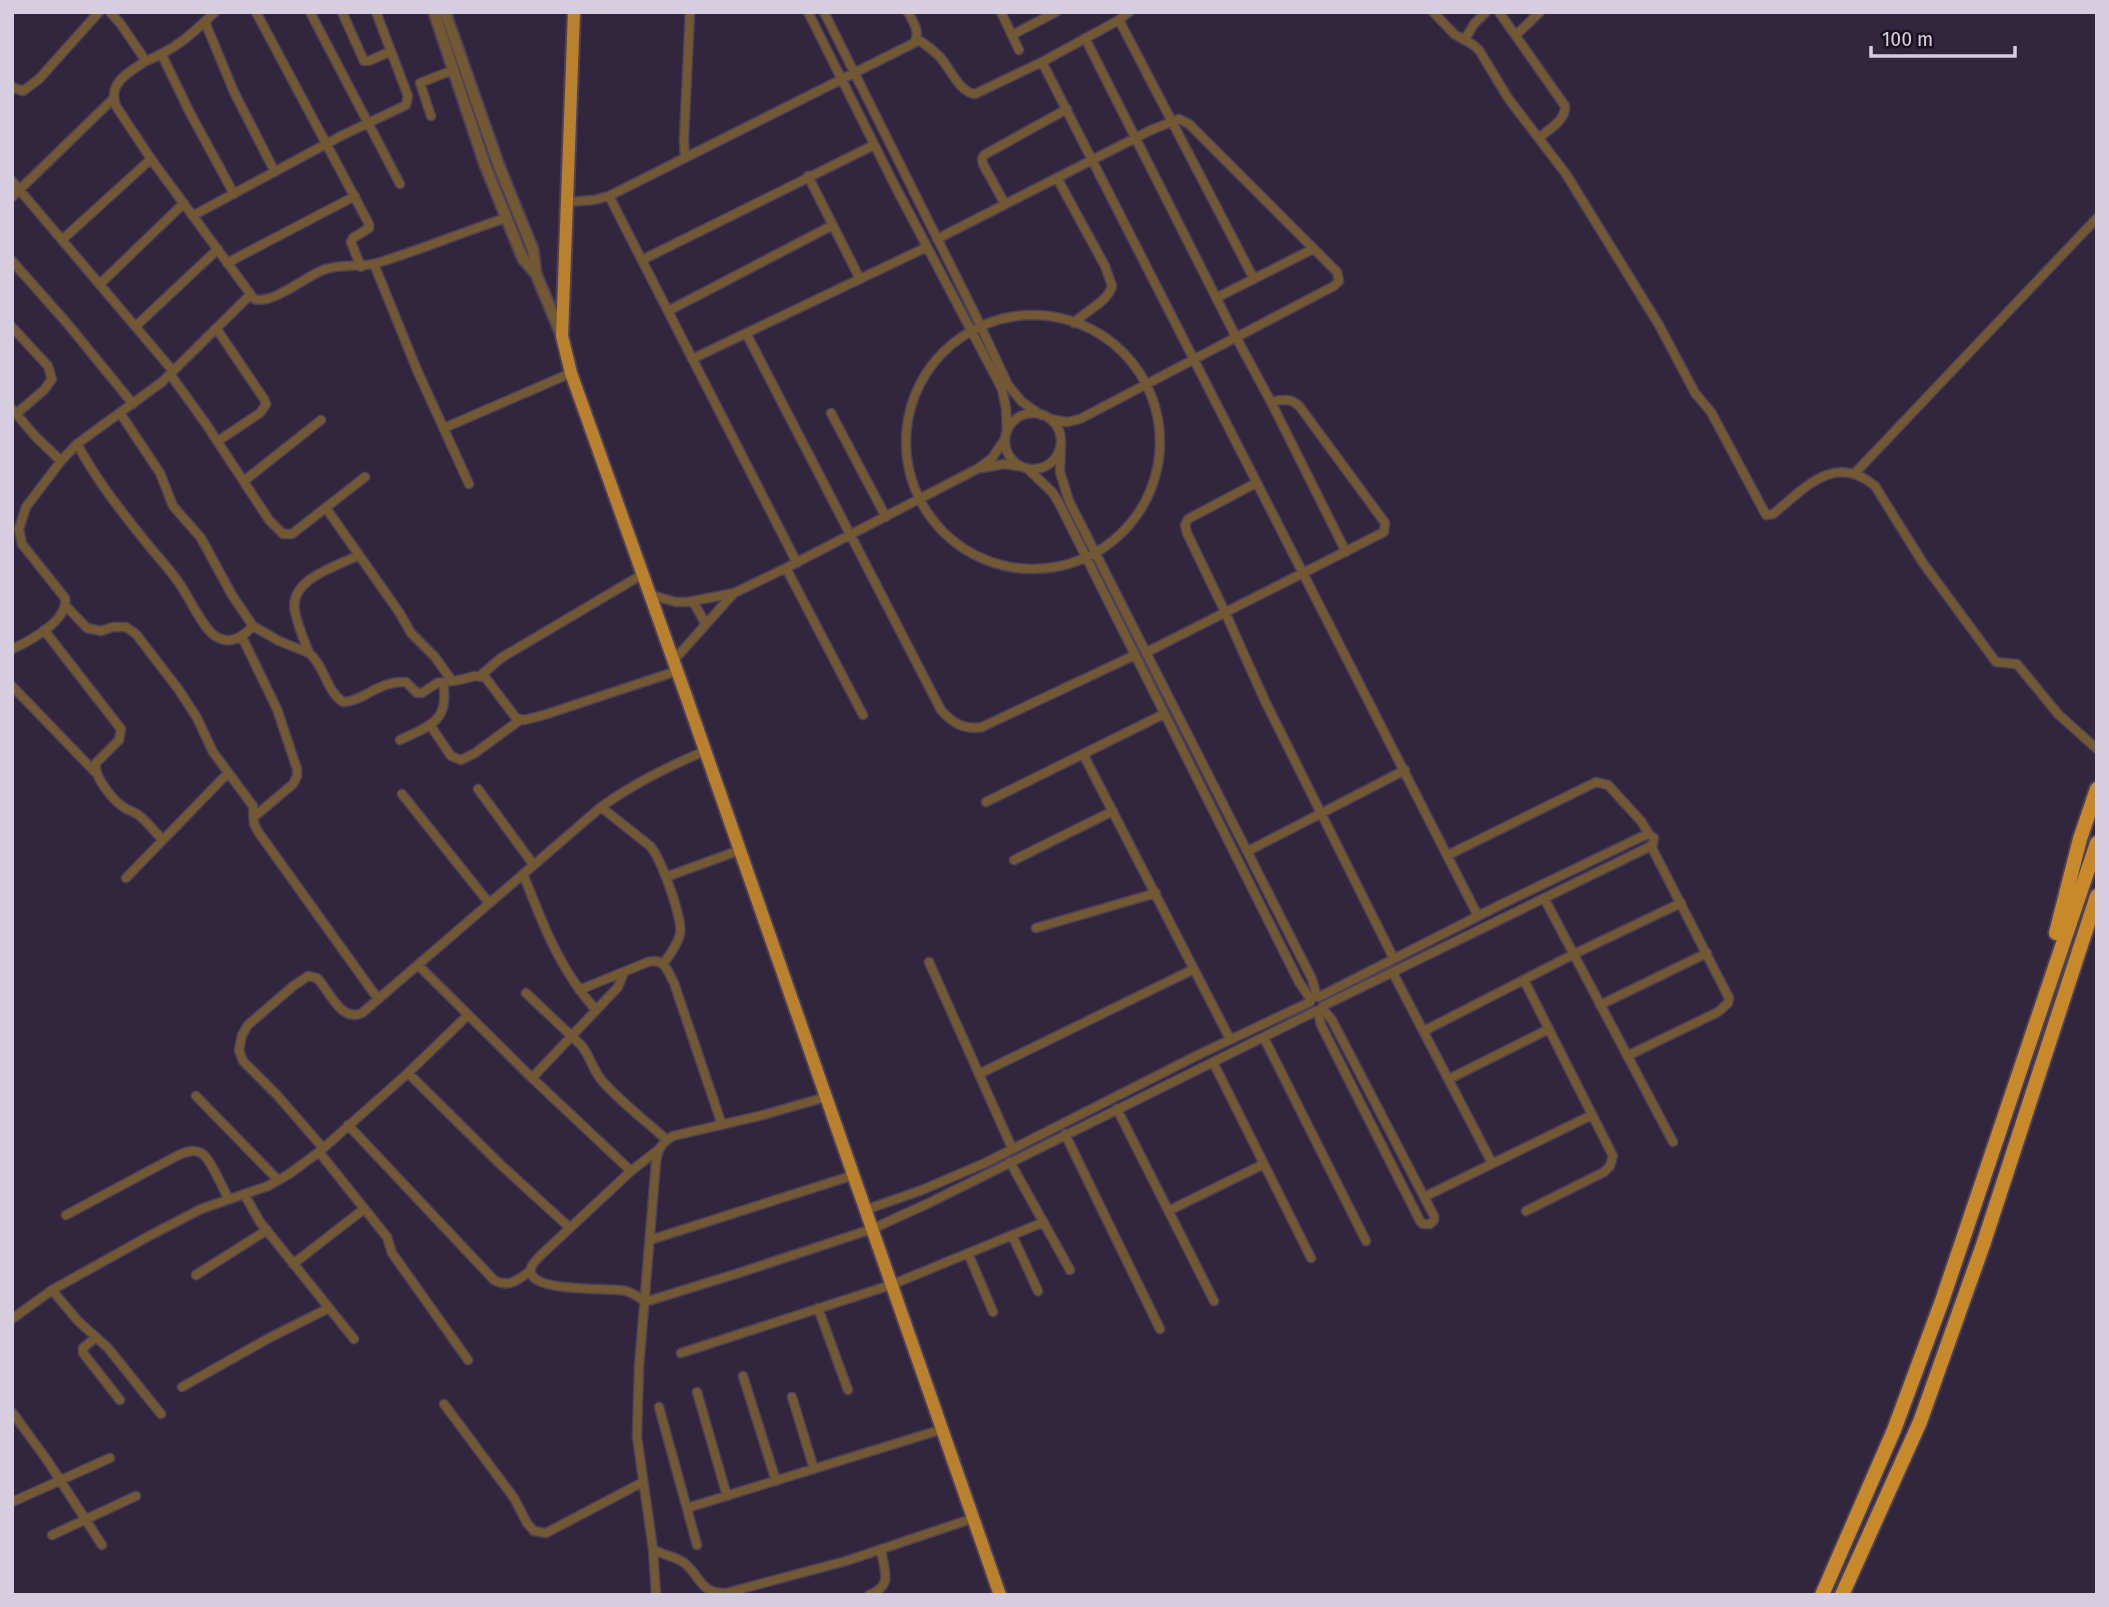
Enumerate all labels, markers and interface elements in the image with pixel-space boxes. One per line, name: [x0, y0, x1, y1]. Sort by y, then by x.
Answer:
scale bar: [1871, 14, 2014, 58]
text: 100 m: [1882, 26, 1933, 52]

